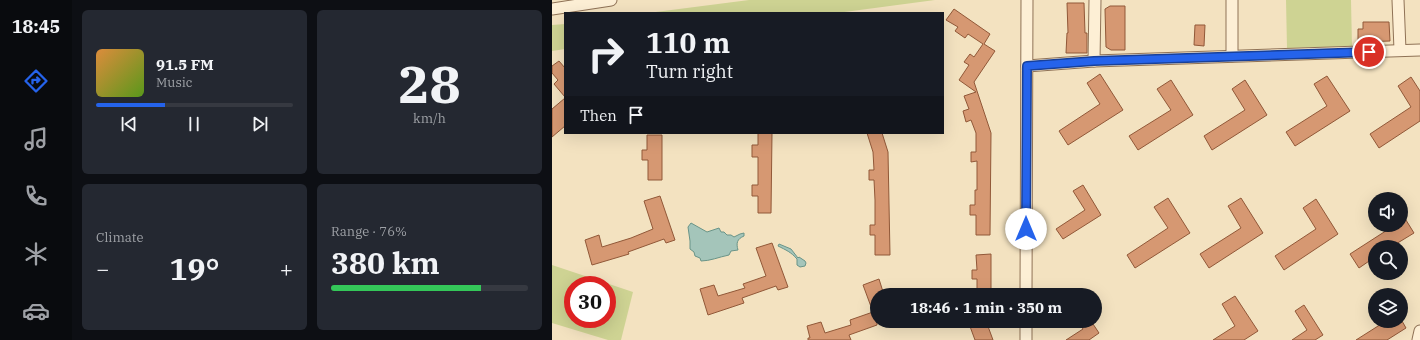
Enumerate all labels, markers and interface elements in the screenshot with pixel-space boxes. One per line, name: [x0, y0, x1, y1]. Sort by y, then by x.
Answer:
text: 18:45: [12, 15, 60, 38]
text: 110 m: [646, 24, 730, 61]
icon: right: [580, 28, 632, 80]
pin: [1352, 35, 1386, 69]
icon: arrive: [1358, 41, 1380, 63]
text: 28: [398, 50, 461, 117]
text: 91.5 FM: [156, 55, 214, 74]
text: Turn right: [646, 60, 733, 83]
icon: directions: [22, 67, 50, 95]
text: Music: [156, 74, 193, 91]
icon: arrive: [625, 104, 647, 126]
text: Then: [580, 106, 617, 125]
text: km/h: [413, 110, 446, 127]
icon: previous: [118, 113, 140, 135]
icon: pause: [183, 113, 205, 135]
icon: next: [249, 113, 271, 135]
icon: music: [22, 125, 50, 153]
icon: phone: [22, 182, 50, 210]
map controls: [1368, 192, 1408, 328]
button: sound: [1368, 192, 1408, 232]
position arrow: [1005, 208, 1047, 250]
text: Range · 76%: [331, 223, 407, 240]
text: Climate: [96, 229, 143, 246]
icon: climate: [22, 240, 50, 268]
button: search: [1368, 240, 1408, 280]
text: 380 km: [331, 243, 440, 282]
text: 19°: [169, 249, 220, 288]
text: −: [96, 254, 109, 283]
text: +: [280, 254, 293, 283]
speed limit sign: 30: [564, 276, 616, 328]
button: layers: [1368, 288, 1408, 328]
icon: car: [22, 297, 50, 325]
text: 18:46 · 1 min · 350 m: [910, 298, 1062, 317]

